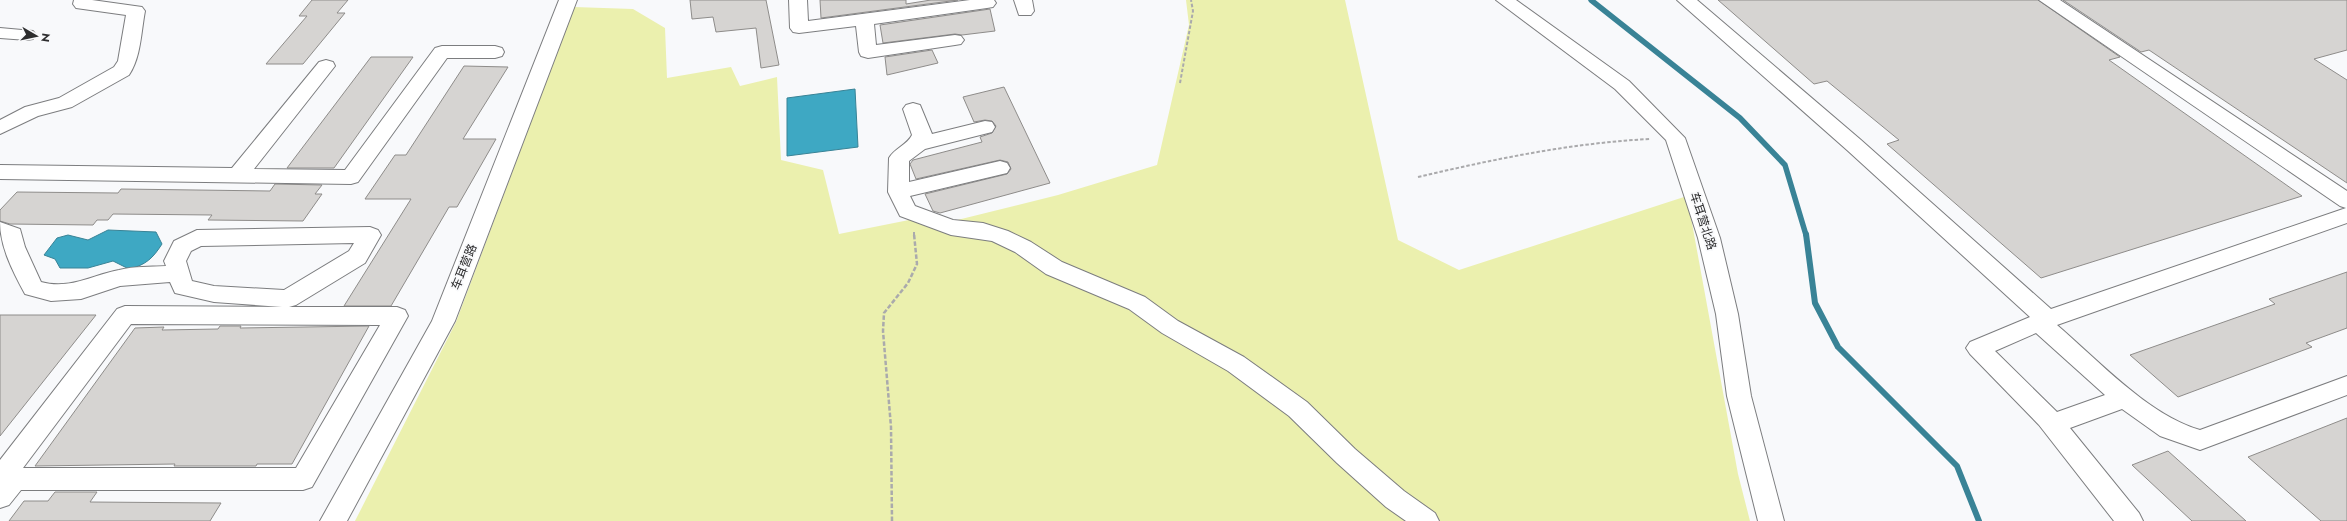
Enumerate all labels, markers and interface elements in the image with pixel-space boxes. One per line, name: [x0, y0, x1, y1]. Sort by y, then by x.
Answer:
north arrow: [16, 16, 56, 56]
text: N: [37, 32, 54, 43]
street label: 车耳营北路: [1685, 190, 1721, 252]
street label: 车耳营路: [447, 241, 481, 293]

